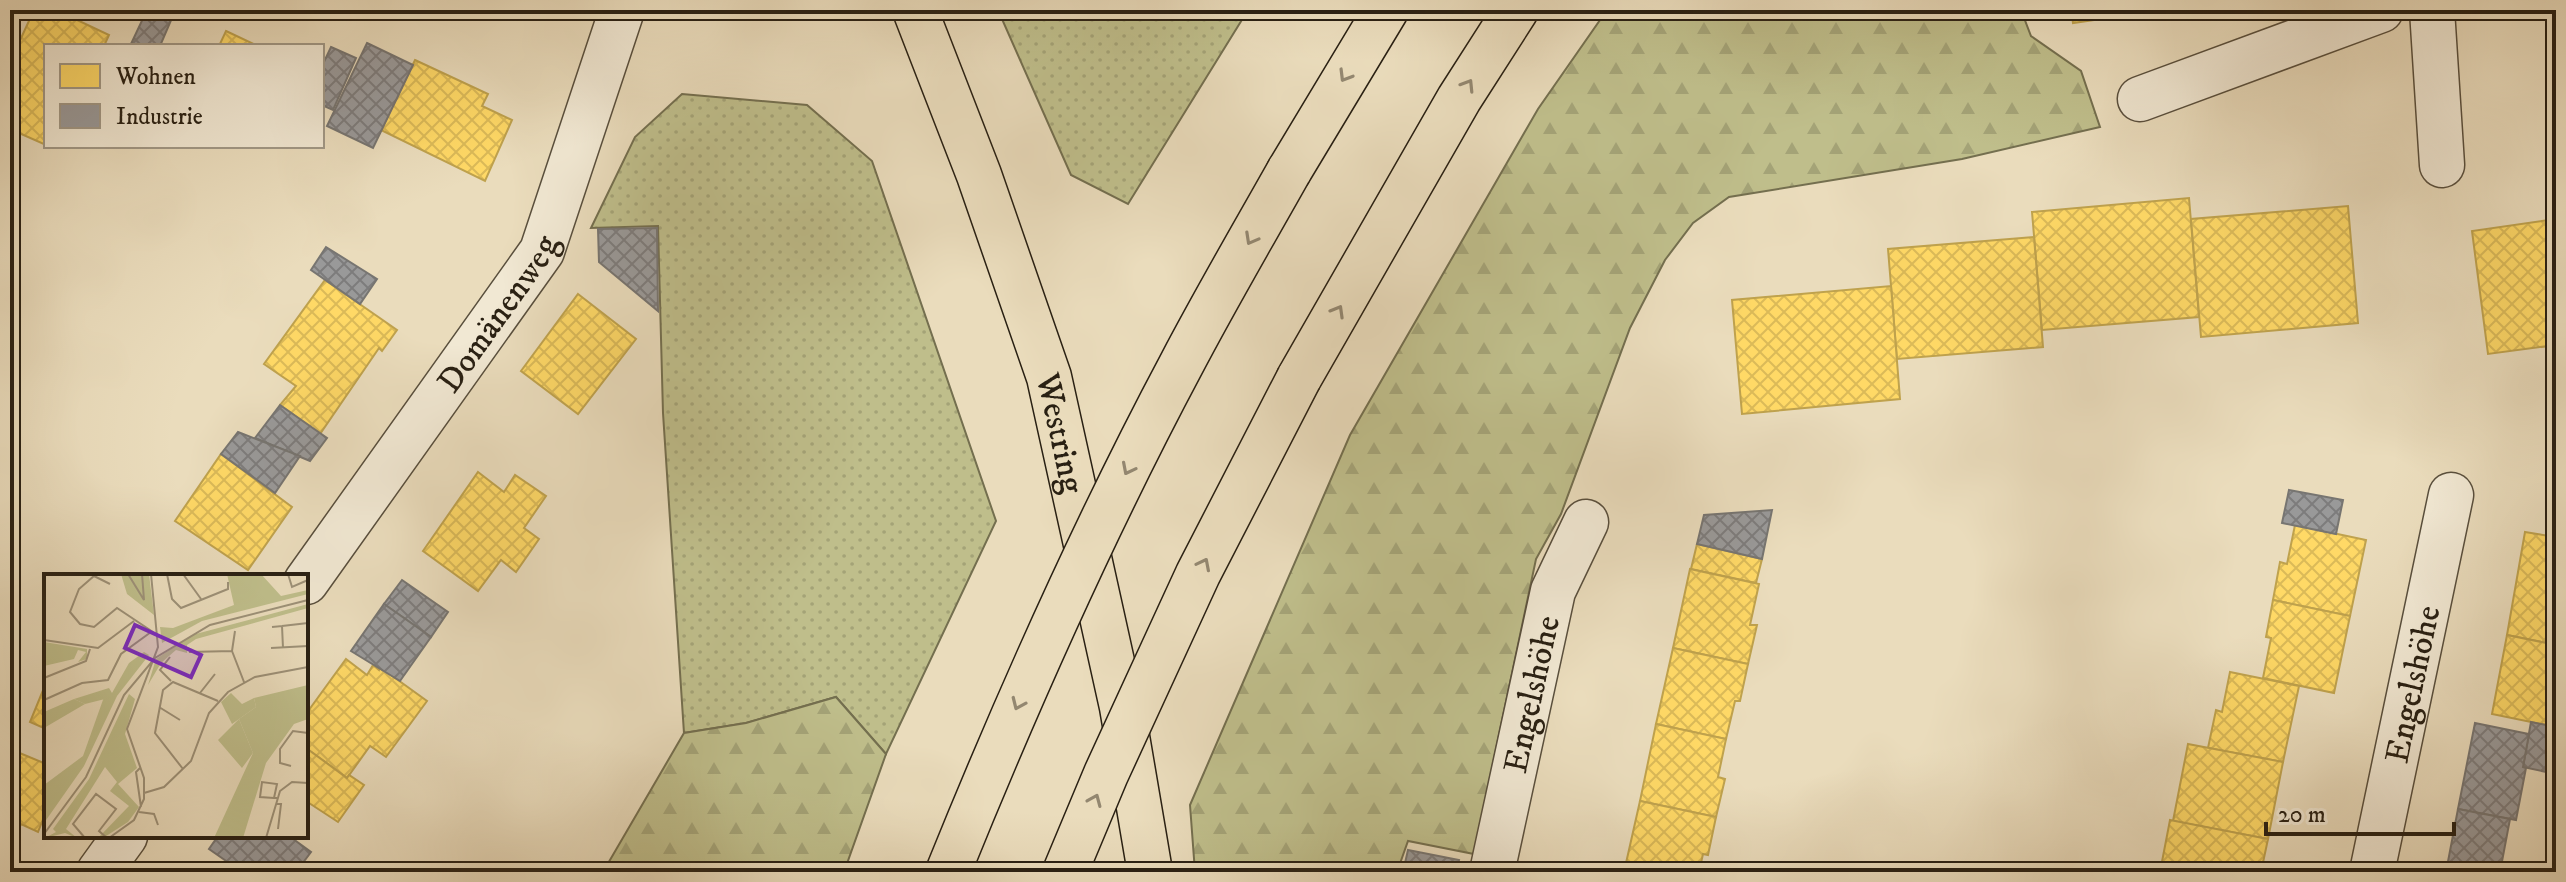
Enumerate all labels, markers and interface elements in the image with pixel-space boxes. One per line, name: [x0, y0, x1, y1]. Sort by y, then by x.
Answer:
legend: [44, 44, 324, 148]
text: Wohnen: [115, 62, 196, 92]
one-way arrow: [1339, 67, 1355, 82]
one-way arrow: [1458, 80, 1473, 94]
text: Industrie: [116, 102, 203, 132]
street label: Domänenweg: [429, 230, 569, 401]
one-way arrow: [1245, 231, 1260, 246]
one-way arrow: [1328, 305, 1344, 319]
street label: Westring: [1026, 368, 1093, 498]
one-way arrow: [1123, 460, 1138, 475]
one-way arrow: [1194, 557, 1209, 572]
inset map: [44, 574, 308, 838]
street label: Engelshöhe: [2376, 602, 2450, 767]
street label: Engelshöhe: [1495, 612, 1570, 777]
one-way arrow: [1012, 696, 1028, 710]
scale bar: [2266, 786, 2454, 836]
one-way arrow: [1085, 794, 1102, 808]
text: 20 m: [2278, 800, 2326, 830]

